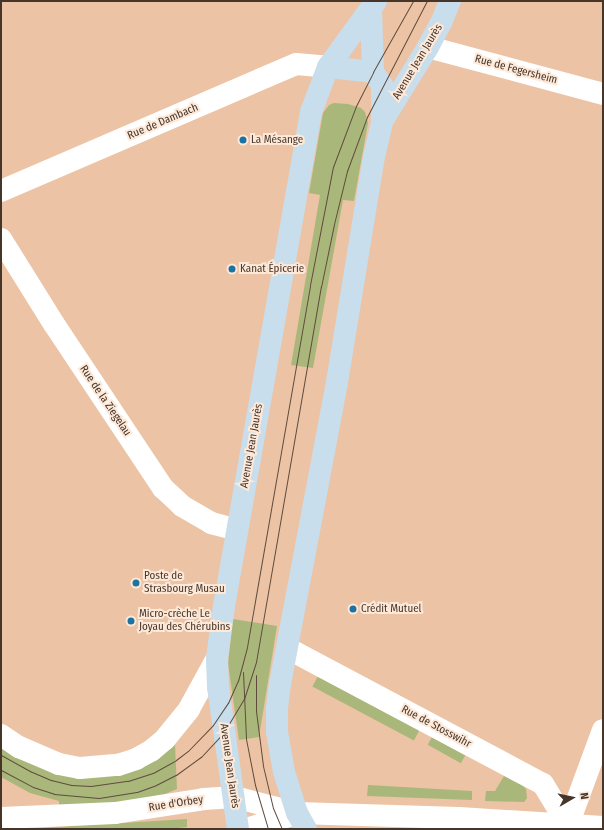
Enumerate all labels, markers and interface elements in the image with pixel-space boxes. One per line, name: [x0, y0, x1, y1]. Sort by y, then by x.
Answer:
street label: Avenue Jean Jaurès: [390, 22, 446, 102]
street label: Rue de Fegersheim: [473, 53, 559, 87]
street label: Rue de Dambach: [126, 101, 200, 143]
place label: La Mésange: [251, 133, 303, 147]
marker: La Mésange: [238, 135, 248, 145]
place label: Kanat Épicerie: [240, 262, 304, 276]
marker: Kanat Épicerie: [227, 264, 237, 274]
street label: Rue de la Ziegelau: [77, 363, 133, 439]
street label: Avenue Jean Jaurès: [238, 403, 266, 489]
place label: Poste de Strasbourg Musau: [144, 570, 225, 596]
marker: Poste de Strasbourg Musau: [131, 578, 141, 588]
place label: Crédit Mutuel: [361, 602, 421, 616]
marker: Crédit Mutuel: [348, 604, 358, 614]
place label: Micro-crèche Le Joyau des Chérubins: [139, 608, 230, 634]
marker: Micro-crèche Le Joyau des Chérubins: [126, 616, 136, 626]
street label: Rue de Stosswihr: [399, 703, 473, 751]
street label: Avenue Jean Jaurès: [217, 723, 241, 809]
north arrow: [552, 778, 592, 818]
text: N: [577, 792, 591, 800]
street label: Rue d'Orbey: [148, 793, 204, 815]

